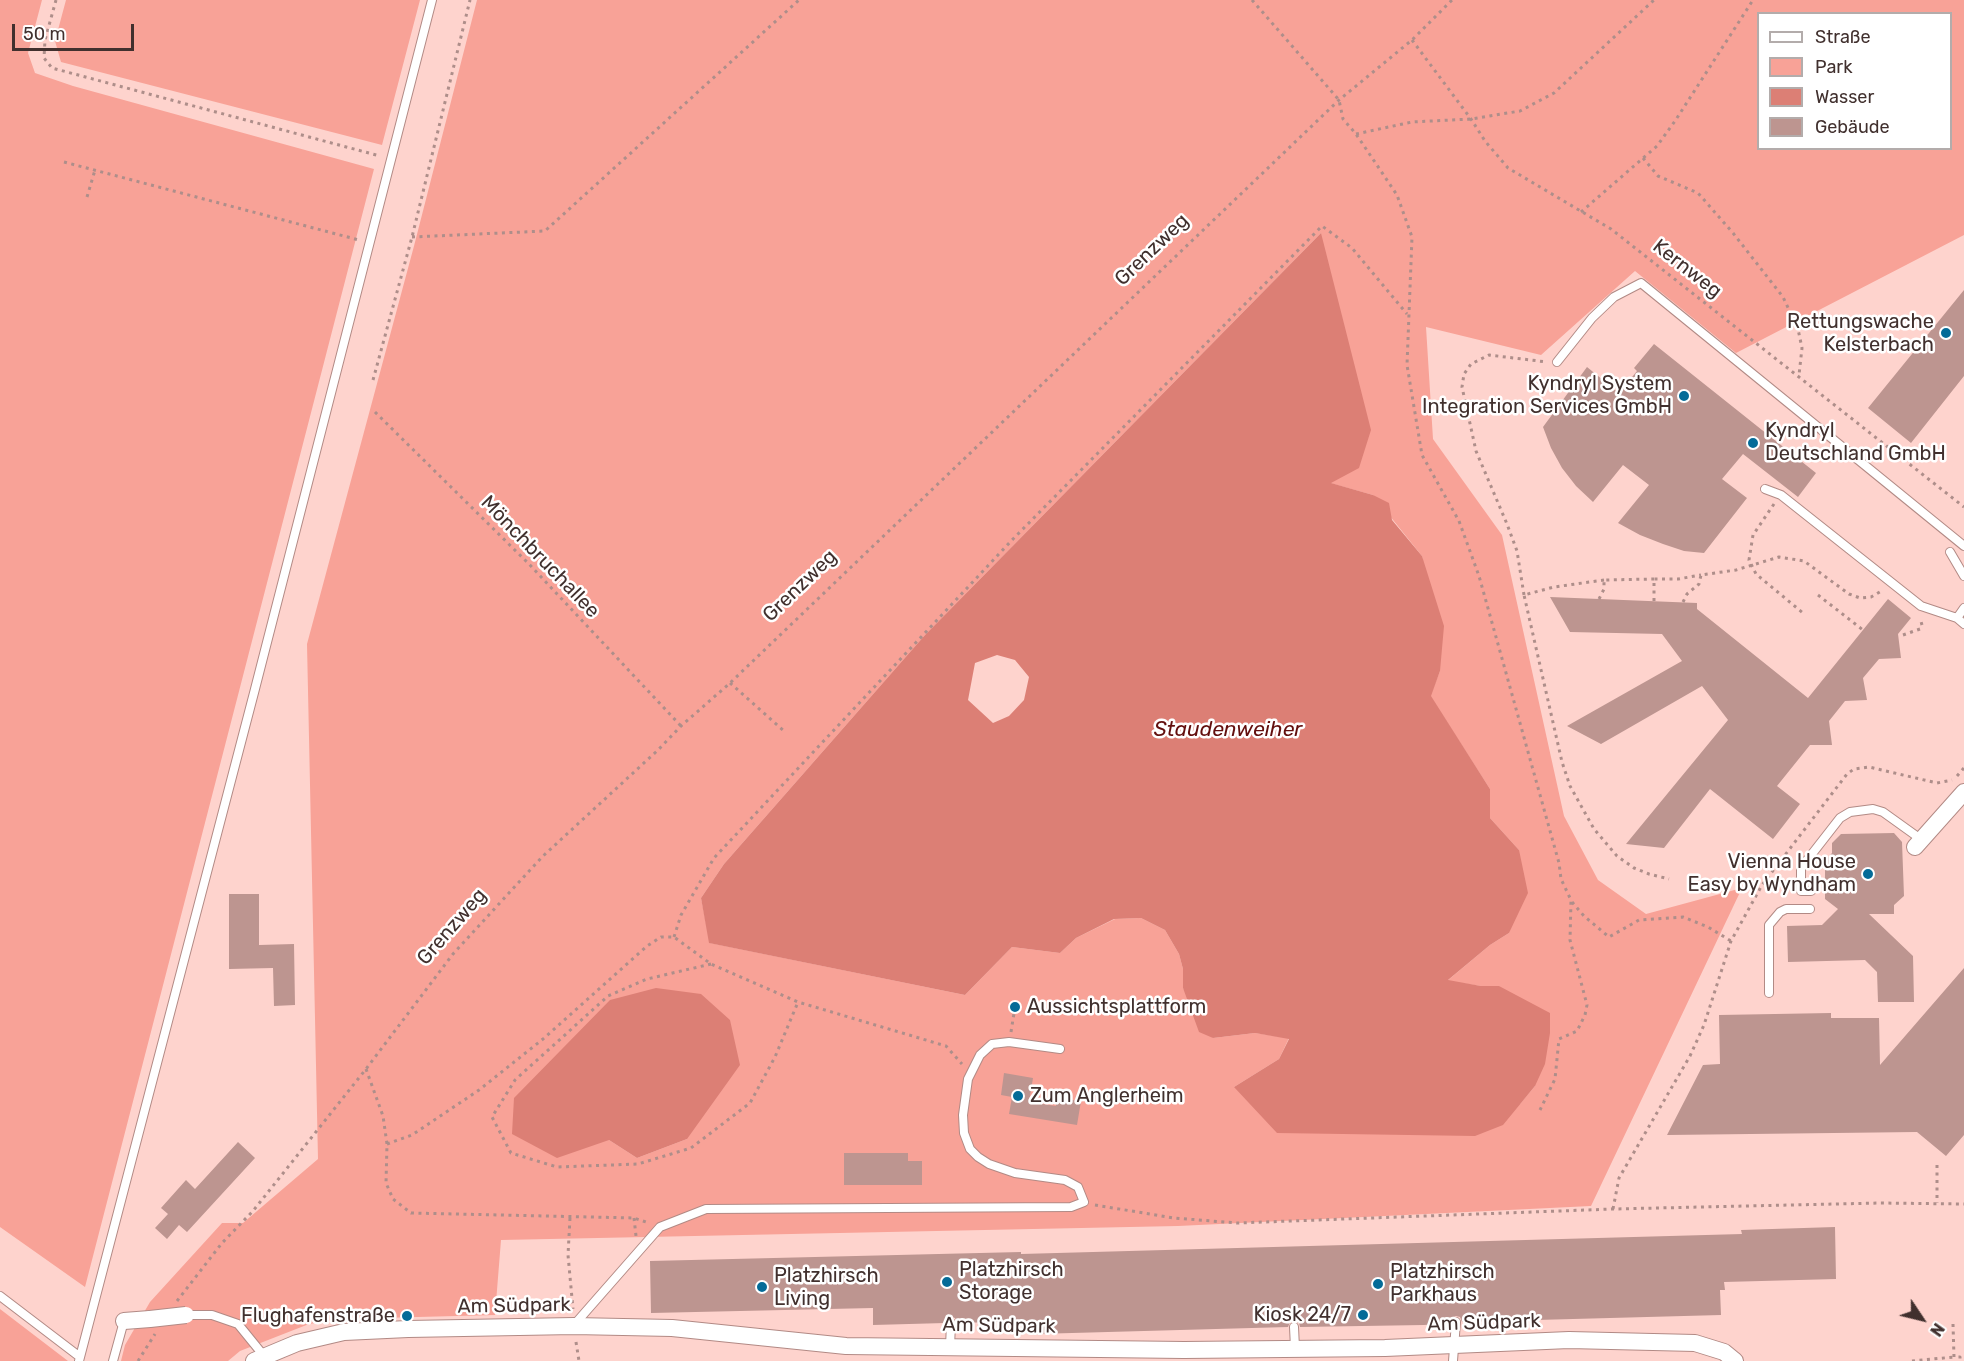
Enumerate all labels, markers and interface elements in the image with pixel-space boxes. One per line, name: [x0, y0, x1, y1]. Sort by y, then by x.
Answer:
scale bar: [15, 12, 136, 50]
legend: [1757, 12, 1952, 150]
text: 50 m: [23, 23, 66, 45]
text: Straße: [1815, 26, 1871, 48]
text: Park: [1815, 56, 1852, 78]
text: Wasser: [1815, 86, 1874, 108]
text: Gebäude: [1815, 116, 1890, 138]
street label: Grenzweg: [1110, 209, 1194, 291]
street label: Kernweg: [1648, 235, 1726, 303]
place label: Rettungswache Kelsterbach: [1787, 310, 1934, 357]
marker: Rettungswache Kelsterbach: [1939, 326, 1953, 340]
place label: Kyndryl System Integration Services GmbH: [1422, 372, 1672, 419]
marker: Kyndryl System Integration Services GmbH: [1677, 389, 1691, 403]
place label: Kyndryl Deutschland GmbH: [1765, 419, 1946, 466]
marker: Kyndryl Deutschland GmbH: [1746, 436, 1760, 450]
street label: Mönchbruchallee: [476, 491, 604, 623]
street label: Grenzweg: [758, 545, 842, 627]
water label: Staudenweiher: [1154, 717, 1302, 743]
place label: Vienna House Easy by Wyndham: [1688, 850, 1856, 897]
marker: Vienna House Easy by Wyndham: [1861, 867, 1875, 881]
street label: Grenzweg: [412, 884, 492, 970]
place label: Aussichtsplattform: [1027, 995, 1206, 1019]
marker: Aussichtsplattform: [1008, 1000, 1022, 1014]
place label: Zum Anglerheim: [1030, 1084, 1184, 1108]
marker: Zum Anglerheim: [1011, 1089, 1025, 1103]
place label: Platzhirsch Storage: [959, 1258, 1064, 1305]
place label: Platzhirsch Parkhaus: [1390, 1260, 1495, 1307]
place label: Platzhirsch Living: [774, 1264, 879, 1311]
marker: Platzhirsch Storage: [940, 1275, 954, 1289]
marker: Platzhirsch Parkhaus: [1371, 1277, 1385, 1291]
marker: Platzhirsch Living: [755, 1280, 769, 1294]
north arrow: [1892, 1289, 1952, 1349]
street label: Am Südpark: [457, 1293, 571, 1319]
place label: Kiosk 24/7: [1253, 1303, 1351, 1327]
place label: Flughafenstraße: [241, 1304, 395, 1328]
marker: Kiosk 24/7: [1356, 1308, 1370, 1322]
marker: Flughafenstraße: [400, 1309, 414, 1323]
street label: Am Südpark: [1427, 1309, 1541, 1337]
street label: Am Südpark: [942, 1313, 1056, 1339]
text: N: [1926, 1319, 1948, 1340]

